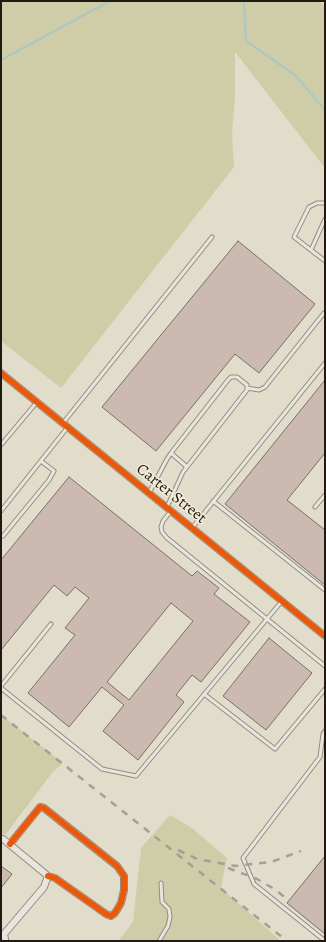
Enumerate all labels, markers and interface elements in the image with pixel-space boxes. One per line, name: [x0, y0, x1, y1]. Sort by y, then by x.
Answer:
street label: Carter Street: [132, 460, 210, 528]

